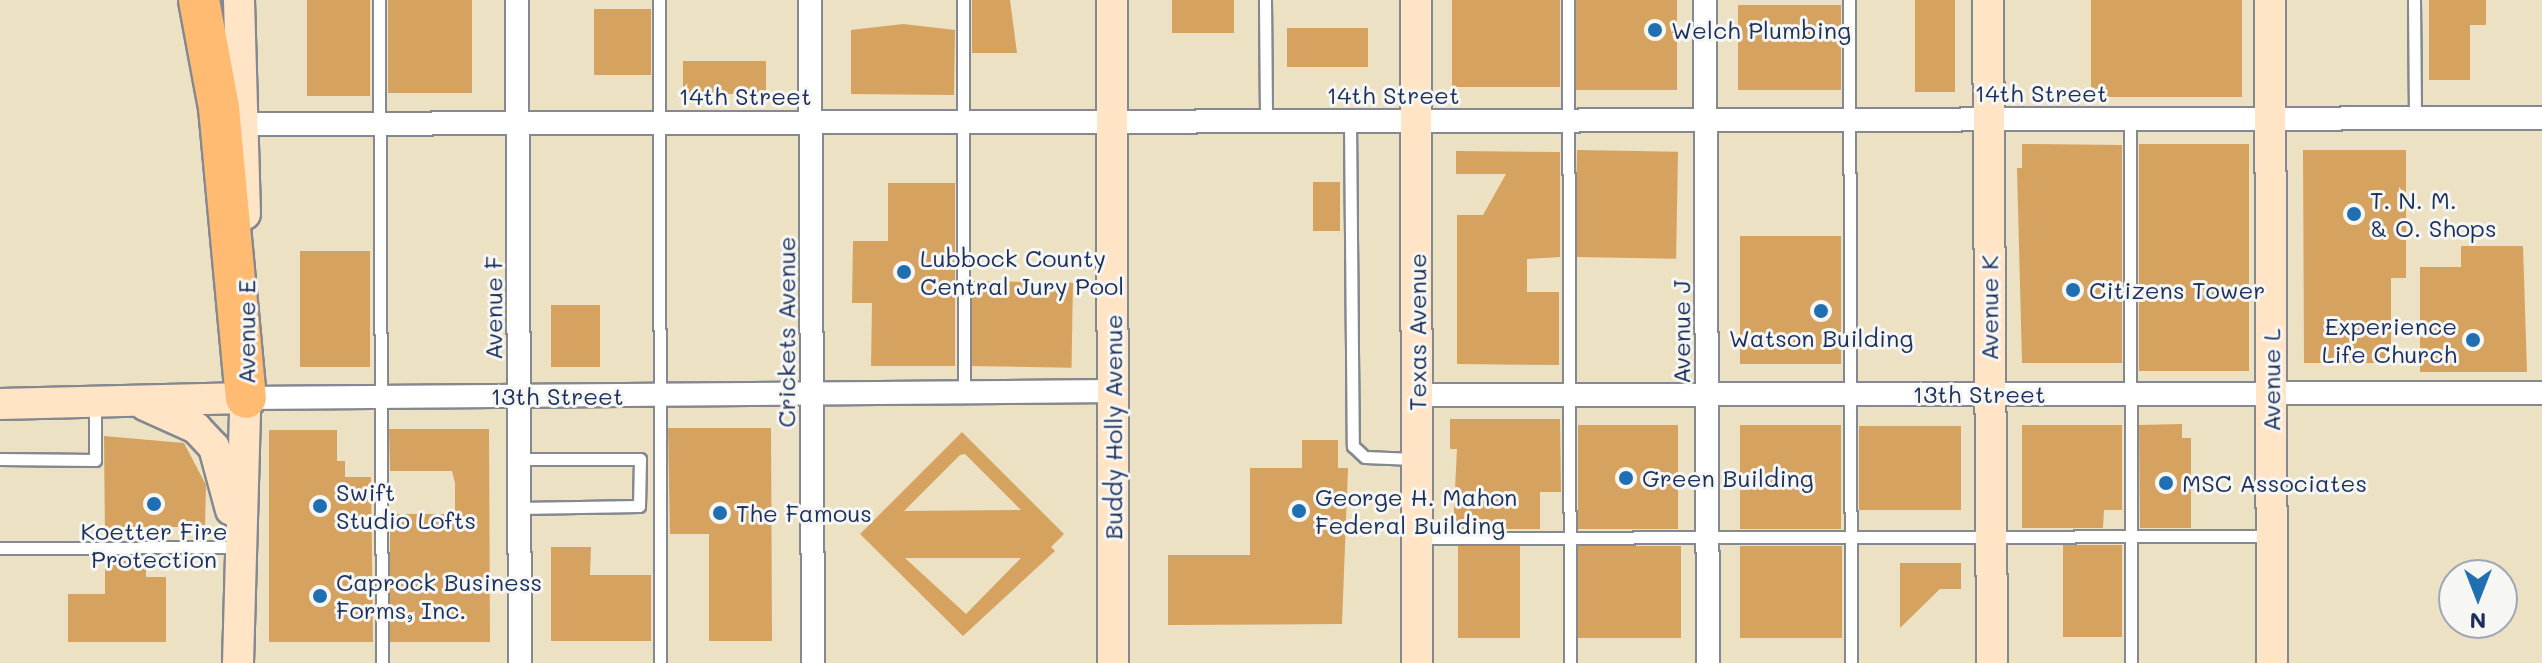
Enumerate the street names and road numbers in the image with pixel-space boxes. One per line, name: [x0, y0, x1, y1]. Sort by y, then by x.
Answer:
street label: 14th Street: [1975, 79, 2107, 107]
street label: 14th Street: [1327, 81, 1459, 109]
street label: 14th Street: [679, 82, 811, 110]
street label: Crickets Avenue: [772, 236, 800, 428]
street label: Texas Avenue: [1403, 253, 1431, 411]
street label: Avenue K: [1975, 255, 2003, 361]
street label: Avenue F: [479, 256, 507, 360]
street label: Avenue E: [232, 280, 260, 384]
street label: Avenue J: [1667, 280, 1695, 384]
street label: Buddy Holly Avenue: [1099, 314, 1127, 540]
street label: Avenue L: [2257, 328, 2285, 432]
street label: 13th Street: [1913, 380, 2045, 408]
street label: 13th Street: [491, 382, 623, 410]

